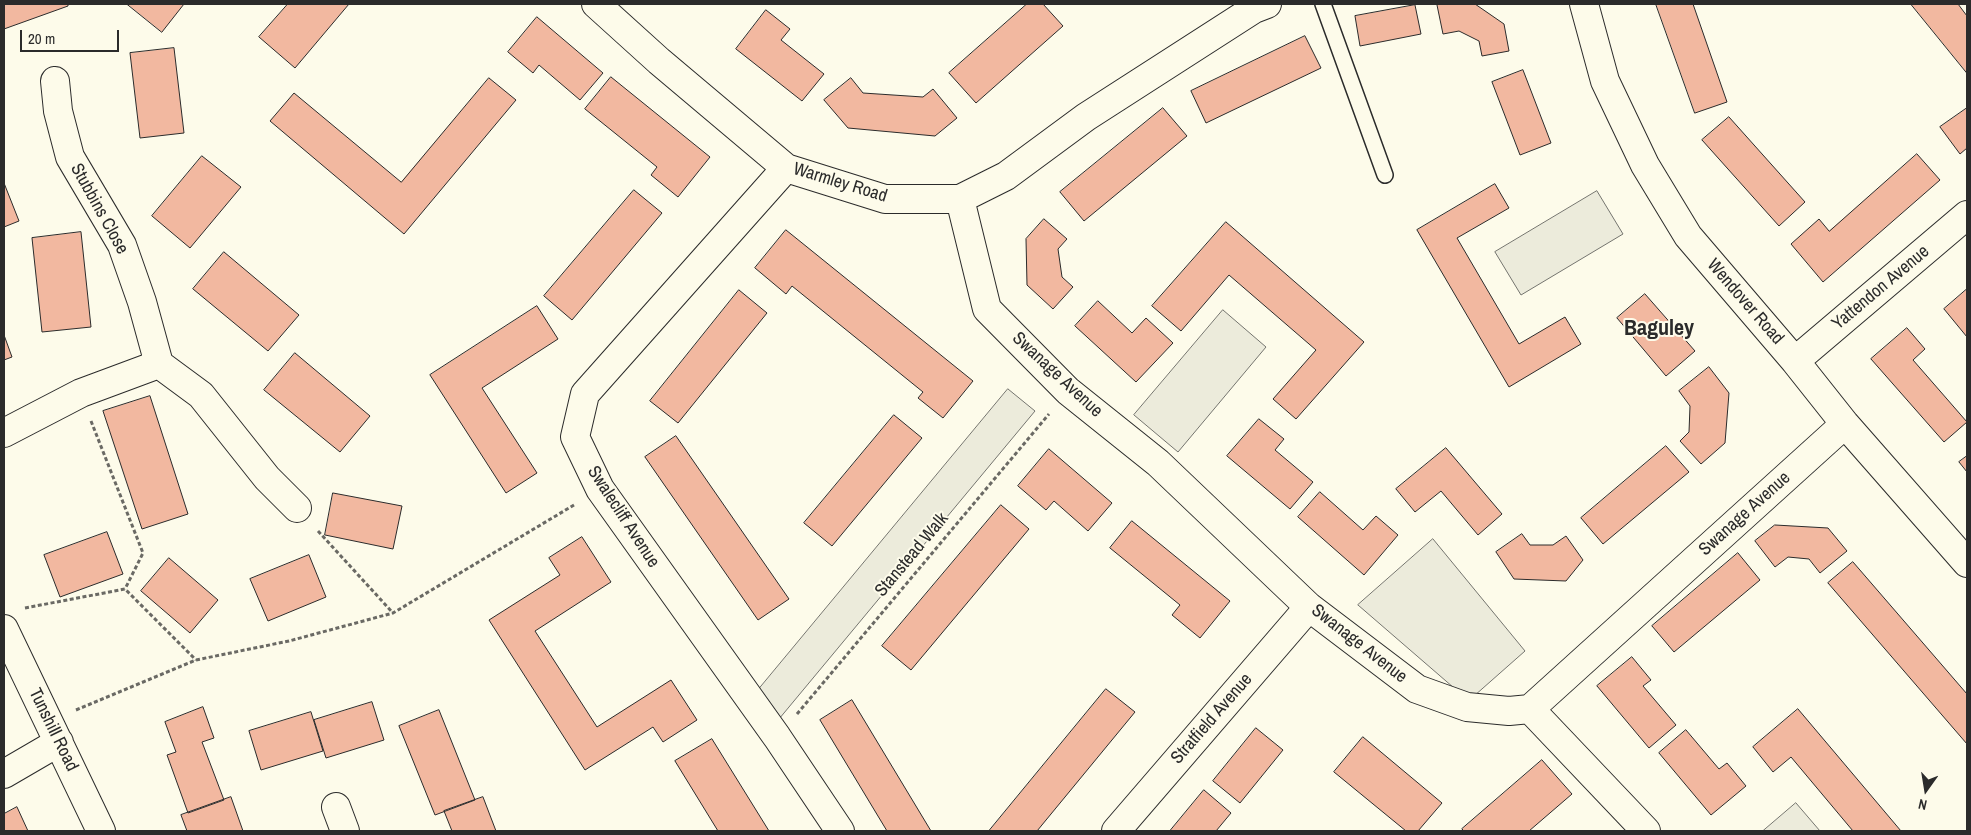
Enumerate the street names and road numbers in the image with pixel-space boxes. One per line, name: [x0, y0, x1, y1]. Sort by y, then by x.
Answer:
street label: Warmley Road: [790, 158, 890, 208]
street label: Stubbins Close: [65, 160, 133, 258]
street label: Yattendon Avenue: [1828, 241, 1934, 335]
street label: Wendover Road: [1702, 255, 1788, 349]
street label: Swanage Avenue: [1007, 328, 1107, 422]
street label: Swalecliff Avenue: [582, 462, 664, 572]
street label: Swanage Avenue: [1695, 467, 1795, 561]
street label: Stanstead Walk: [871, 509, 953, 601]
street label: Swanage Avenue: [1307, 600, 1411, 688]
street label: Stratfield Avenue: [1167, 669, 1257, 769]
street label: Tunshill Road: [24, 685, 82, 775]

